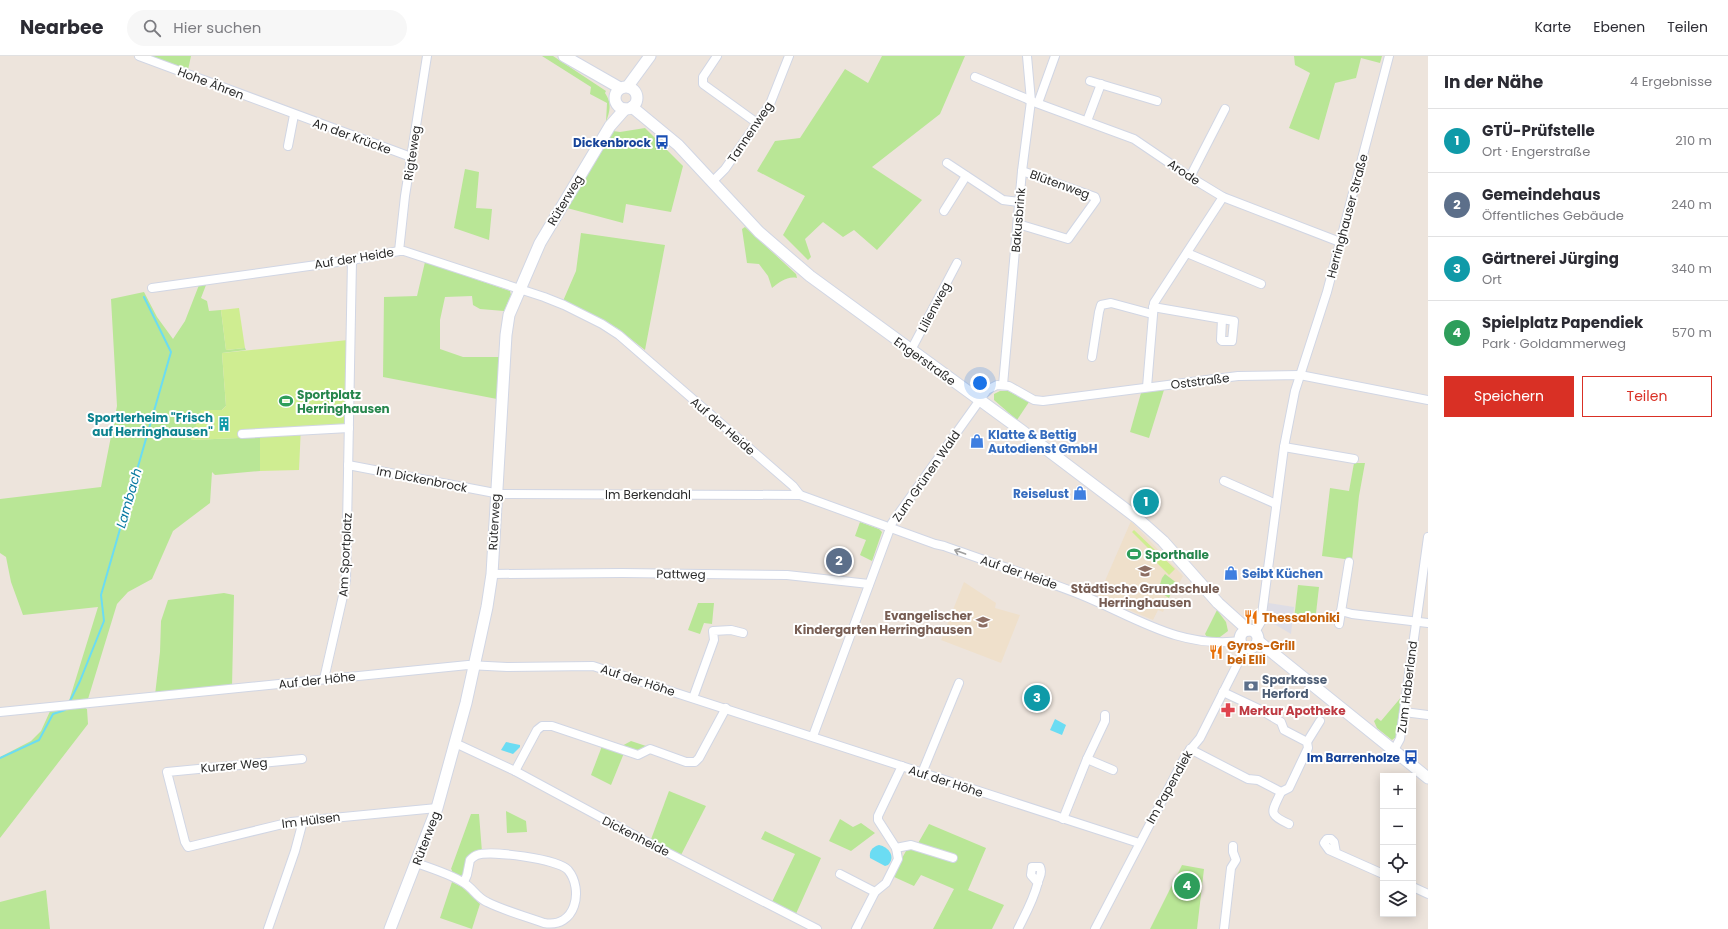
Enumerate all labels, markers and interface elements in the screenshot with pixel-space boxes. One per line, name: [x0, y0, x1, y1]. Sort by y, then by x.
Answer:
search box: [127, 10, 407, 46]
text: Nearbee: [20, 14, 103, 41]
icon: search: [141, 17, 163, 39]
text: Hier suchen: [173, 17, 261, 38]
text: Karte: [1534, 17, 1571, 37]
text: Ebenen: [1593, 17, 1645, 37]
text: Teilen: [1667, 17, 1708, 37]
street label: Hohe Ähren: [175, 63, 247, 103]
text: In der Nähe: [1444, 70, 1543, 94]
text: 4 Ergebnisse: [1630, 72, 1712, 91]
street label: Tannenweg: [723, 98, 777, 166]
street label: An der Krücke: [310, 114, 394, 158]
text: GTÜ-Prüfstelle: [1482, 120, 1595, 141]
street label: Rigteweg: [399, 124, 425, 182]
text: 1: [1455, 131, 1459, 150]
text: 210 m: [1675, 131, 1712, 150]
place label: Dickenbrock: [573, 134, 652, 151]
bus stop icon: Dickenbrock: [654, 134, 670, 150]
text: Ort · Engerstraße: [1482, 142, 1590, 161]
street label: Herringhauser Straße: [1322, 152, 1372, 280]
street label: Arode: [1164, 155, 1204, 189]
street label: Blütenweg: [1028, 165, 1092, 203]
street label: Rüterweg: [543, 171, 587, 229]
text: Gemeindehaus: [1482, 184, 1601, 205]
street label: Bakusbrink: [1007, 186, 1029, 253]
text: 2: [1453, 195, 1461, 214]
text: 240 m: [1671, 195, 1712, 214]
text: Öffentliches Gebäude: [1482, 206, 1624, 225]
street label: Auf der Heide: [313, 243, 395, 273]
text: Gärtnerei Jürging: [1482, 248, 1619, 269]
text: 3: [1453, 259, 1461, 278]
text: 340 m: [1671, 259, 1712, 278]
text: Ort: [1482, 270, 1502, 289]
street label: Lilienweg: [914, 279, 954, 335]
text: Spielplatz Papendiek: [1482, 312, 1643, 333]
text: 4: [1453, 323, 1461, 342]
text: 570 m: [1672, 323, 1712, 342]
street label: Engerstraße: [891, 333, 959, 389]
text: Park · Goldammerweg: [1482, 334, 1626, 353]
street label: Oststraße: [1170, 369, 1230, 393]
your location: [970, 373, 990, 393]
button: Speichern: [1444, 376, 1574, 417]
button: Teilen: [1582, 376, 1712, 417]
place label: Sportplatz Herringhausen: [297, 386, 390, 417]
sports icon: Sportplatz Herringhausen: [278, 393, 294, 409]
street label: Auf der Heide: [687, 393, 759, 459]
place label: Sportlerheim "Frisch auf Herringhausen": [87, 409, 213, 440]
building icon: Sportlerheim "Frisch auf Herringhausen": [216, 416, 232, 432]
place label: Klatte & Bettig Autodienst GmbH: [988, 426, 1098, 457]
street label: Zum Grünen Wald: [888, 427, 964, 525]
shop icon: Klatte & Bettig Autodienst GmbH: [969, 433, 985, 449]
street label: Im Dickenbrock: [375, 462, 470, 496]
water label: Lambach: [111, 466, 147, 530]
place label: Reiselust: [1013, 485, 1069, 502]
shop icon: Reiselust: [1072, 485, 1088, 501]
street label: Im Berkendahl: [605, 486, 691, 503]
pin: 1: [1133, 487, 1159, 517]
street label: Rüterweg: [484, 493, 504, 551]
street label: Am Sportplatz: [334, 512, 356, 598]
pin: 2: [826, 546, 852, 576]
sports icon: Sporthalle: [1126, 546, 1142, 562]
place label: Sporthalle: [1145, 546, 1209, 563]
one-way arrow: [954, 547, 966, 555]
street label: Auf der Heide: [978, 551, 1060, 593]
school or university icon: Städtische Grundschule Herringhausen: [1137, 563, 1153, 579]
street label: Pattweg: [656, 565, 706, 583]
shop icon: Seibt Küchen: [1223, 565, 1239, 581]
place label: Seibt Küchen: [1242, 565, 1323, 582]
place label: Städtische Grundschule Herringhausen: [1071, 580, 1220, 611]
place label: Evangelischer Kindergarten Herringhausen: [794, 607, 972, 638]
restaurant icon: Thessaloniki: [1243, 609, 1259, 625]
place label: Thessaloniki: [1262, 609, 1340, 626]
school or university icon: Evangelischer Kindergarten Herringhausen: [975, 614, 991, 630]
place label: Gyros-Grill bei Elli: [1227, 637, 1295, 668]
street label: Zum Haberland: [1393, 640, 1421, 734]
restaurant icon: Gyros-Grill bei Elli: [1208, 644, 1224, 660]
street label: Auf der Höhe: [599, 660, 677, 700]
street label: Auf der Höhe: [278, 668, 356, 692]
place label: Sparkasse Herford: [1262, 671, 1328, 702]
bank icon: Sparkasse Herford: [1243, 678, 1259, 694]
pin: 3: [1024, 683, 1050, 713]
pharmacy icon: Merkur Apotheke: [1220, 702, 1236, 718]
place label: Merkur Apotheke: [1239, 702, 1346, 719]
street label: Im Papendiek: [1142, 747, 1197, 827]
place label: Im Barrenholze: [1307, 749, 1401, 766]
bus stop icon: Im Barrenholze: [1403, 749, 1419, 765]
street label: Kurzer Weg: [200, 754, 268, 776]
street label: Auf der Höhe: [907, 761, 985, 801]
map controls: [1380, 773, 1416, 917]
button: +: [1380, 773, 1416, 809]
street label: Im Hülsen: [281, 808, 341, 832]
street label: Rüterweg: [408, 809, 444, 867]
button: −: [1380, 809, 1416, 845]
street label: Dickenheide: [599, 812, 673, 860]
button: locate: [1380, 845, 1416, 881]
pin: 4: [1174, 871, 1200, 901]
button: layers: [1380, 881, 1416, 917]

